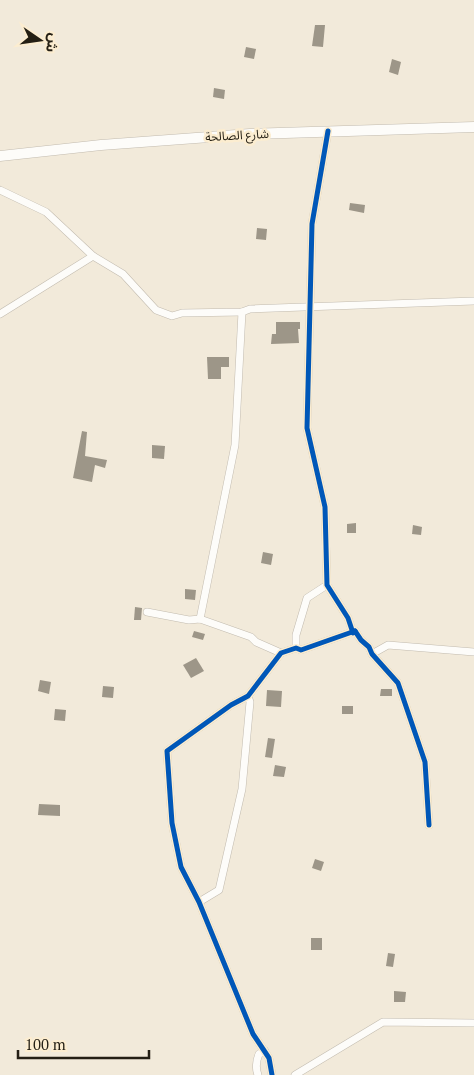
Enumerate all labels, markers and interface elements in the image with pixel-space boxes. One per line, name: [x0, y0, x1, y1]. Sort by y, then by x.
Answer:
north arrow: [15, 15, 65, 65]
text: ش: [42, 32, 65, 55]
street label: شارع الصالحة: [205, 126, 269, 146]
scale bar: [18, 1028, 149, 1060]
text: 100 m: [25, 1034, 66, 1054]

